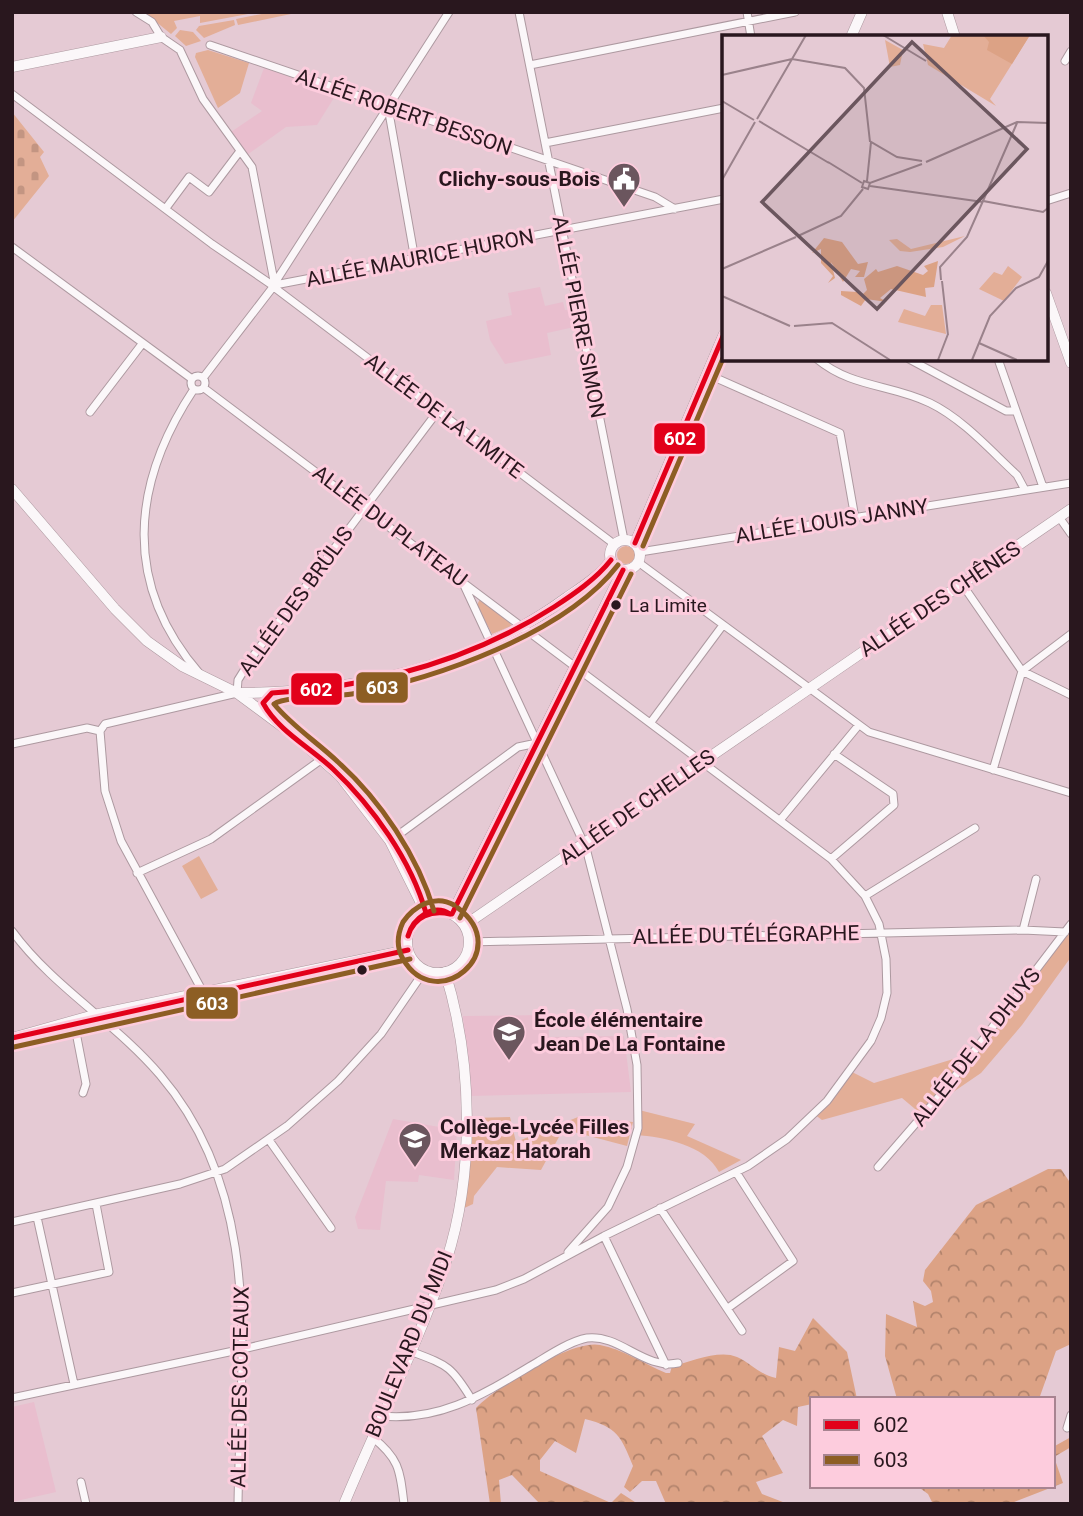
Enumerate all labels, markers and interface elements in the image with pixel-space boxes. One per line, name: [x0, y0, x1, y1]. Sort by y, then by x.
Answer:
inset map: [722, 35, 1048, 360]
street label: ALLÉE ROBERT BESSON: [293, 64, 515, 160]
public building icon: Clichy-sous-Bois: [605, 160, 643, 209]
place label: Clichy-sous-Bois: [439, 167, 600, 191]
street label: ALLÉE PIERRE SIMON: [548, 214, 610, 420]
street label: ALLÉE MAURICE HURON: [304, 224, 536, 292]
street label: ALLÉE DE LA LIMITE: [360, 349, 528, 483]
line badge: 602: [653, 422, 706, 455]
text: 602: [664, 427, 696, 450]
street label: ALLÉE DU PLATEAU: [308, 460, 472, 592]
street label: ALLÉE LOUIS JANNY: [734, 494, 930, 548]
street label: ALLÉE DES BRÛLIS: [234, 522, 358, 680]
street label: ALLÉE DES CHÊNES: [855, 536, 1025, 662]
place label: La Limite: [629, 594, 707, 617]
marker: La Limite: [609, 598, 623, 612]
line badge: 603: [355, 671, 409, 704]
line badge: 602: [290, 672, 343, 706]
text: 603: [366, 676, 398, 699]
text: 602: [300, 678, 332, 701]
street label: ALLÉE DE CHELLES: [555, 744, 719, 870]
street label: ALLÉE DU TÉLÉGRAPHE: [633, 921, 859, 949]
unlabelled marker: [355, 963, 369, 977]
street label: ALLÉE DE LA DHUYS: [907, 963, 1045, 1131]
line badge: 603: [185, 986, 239, 1020]
text: 603: [196, 992, 228, 1015]
place label: École élémentaire Jean De La Fontaine: [534, 1008, 725, 1056]
school or university icon: École élémentaire Jean De La Fontaine: [490, 1013, 528, 1062]
place label: Collège-Lycée Filles Merkaz Hatorah: [440, 1115, 630, 1163]
school or university icon: Collège-Lycée Filles Merkaz Hatorah: [396, 1120, 434, 1169]
street label: BOULEVARD DU MIDI: [361, 1247, 457, 1441]
street label: ALLÉE DES COTEAUX: [226, 1286, 254, 1488]
legend: [810, 1397, 1055, 1488]
text: 602: [873, 1413, 909, 1437]
text: 603: [873, 1448, 908, 1472]

